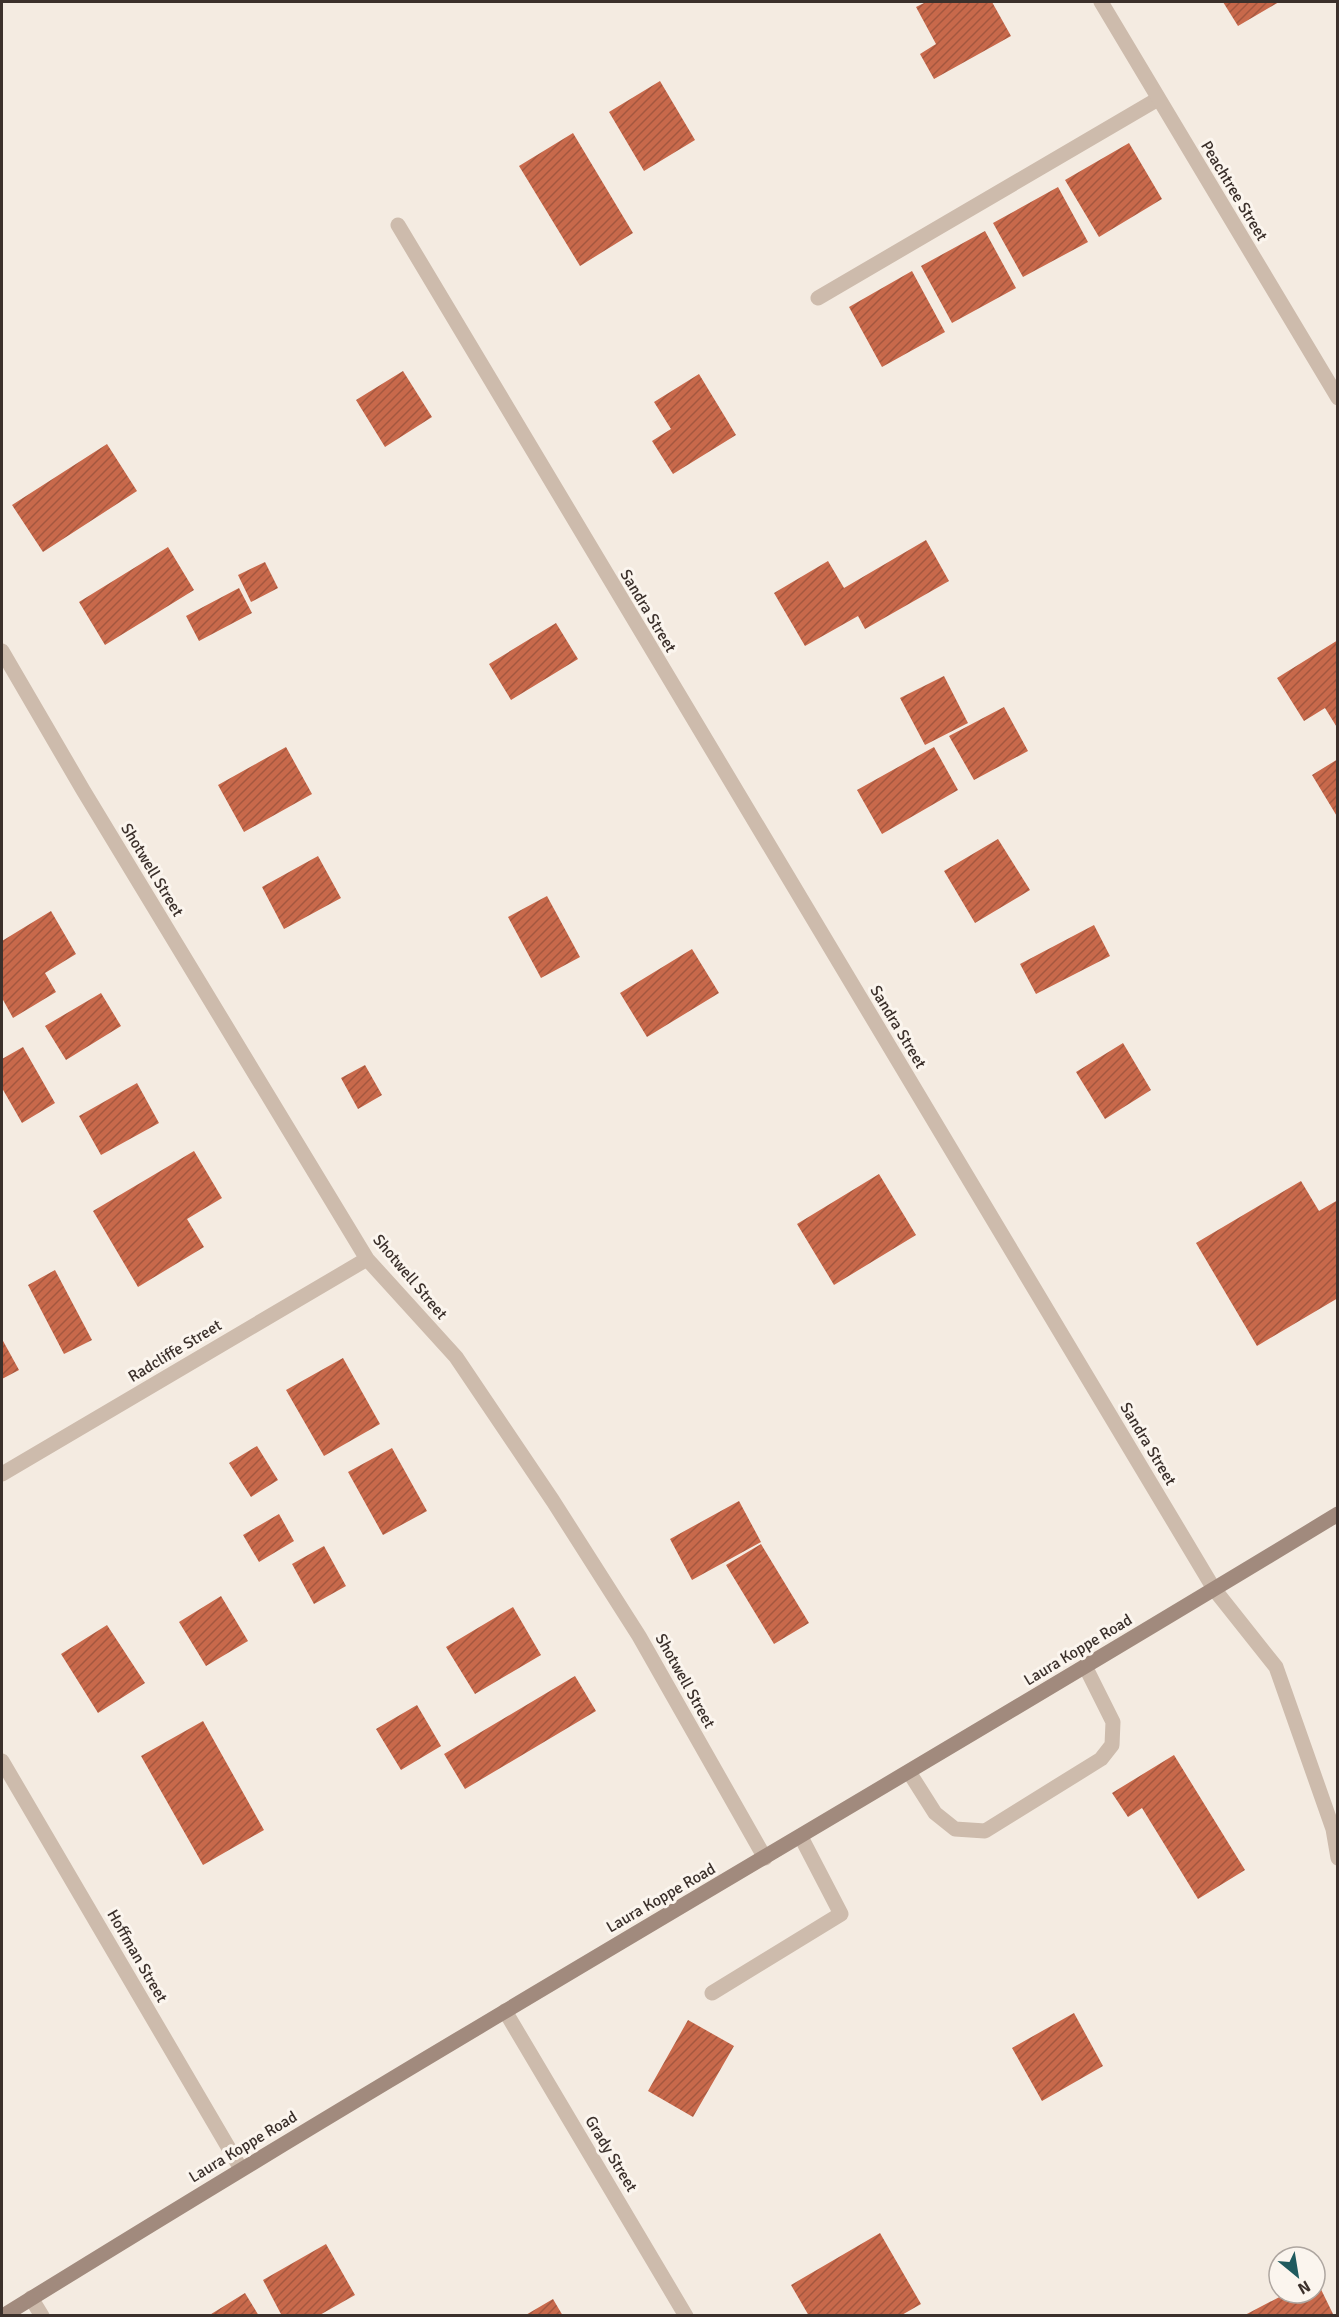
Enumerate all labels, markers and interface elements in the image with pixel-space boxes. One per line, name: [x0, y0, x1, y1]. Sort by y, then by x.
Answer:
street label: Peachtree Street: [1196, 137, 1272, 245]
street label: Sandra Street: [615, 566, 681, 656]
street label: Shotwell Street: [116, 820, 188, 921]
street label: Sandra Street: [865, 982, 931, 1072]
street label: Shotwell Street: [369, 1230, 452, 1324]
street label: Radcliffe Street: [125, 1315, 226, 1387]
street label: Sandra Street: [1115, 1399, 1181, 1489]
street label: Laura Koppe Road: [1020, 1610, 1136, 1690]
street label: Shotwell Street: [651, 1630, 719, 1732]
street label: Laura Koppe Road: [603, 1859, 719, 1937]
street label: Hoffman Street: [102, 1906, 172, 2006]
street label: Laura Koppe Road: [185, 2107, 301, 2187]
street label: Grady Street: [580, 2112, 642, 2196]
north arrow: [1267, 2245, 1327, 2305]
text: N: [1294, 2276, 1314, 2299]

